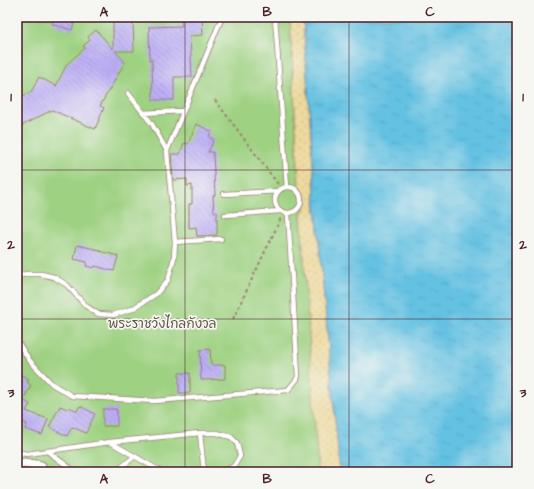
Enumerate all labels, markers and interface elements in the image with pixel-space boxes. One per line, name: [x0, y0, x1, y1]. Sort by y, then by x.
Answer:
text: A: [100, 3, 109, 21]
text: B: [262, 3, 272, 21]
text: C: [425, 3, 435, 21]
text: 1: [10, 88, 12, 106]
text: 1: [522, 88, 524, 106]
text: 2: [6, 236, 15, 254]
text: 2: [518, 236, 527, 254]
park label: พระราชวังไกลกังวล: [108, 314, 216, 333]
text: 3: [7, 384, 15, 402]
text: 3: [519, 384, 527, 402]
text: A: [100, 470, 109, 488]
text: B: [262, 470, 272, 488]
text: C: [425, 470, 435, 488]

